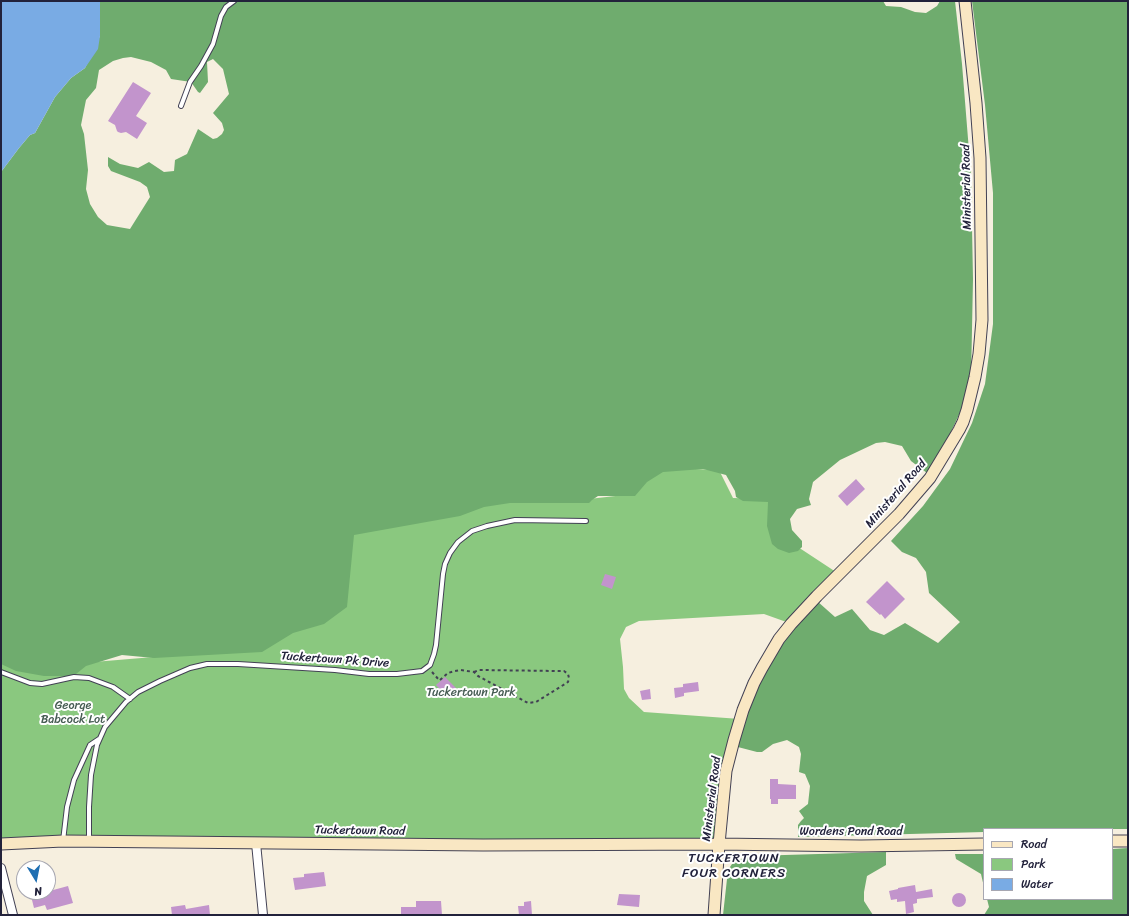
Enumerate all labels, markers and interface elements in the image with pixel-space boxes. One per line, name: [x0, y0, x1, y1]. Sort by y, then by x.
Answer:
street label: Ministerial Road: [959, 144, 975, 230]
street label: Ministerial Road: [863, 457, 929, 531]
street label: Tuckertown Pk Drive: [280, 649, 390, 671]
park label: Tuckertown Park: [426, 686, 516, 700]
park label: George Babcock Lot: [41, 699, 105, 727]
street label: Ministerial Road: [700, 756, 724, 842]
street label: Tuckertown Road: [315, 823, 405, 839]
street label: Wordens Pond Road: [800, 825, 902, 839]
legend: [983, 828, 1113, 900]
text: Road: [1021, 833, 1047, 855]
district label: TUCKERTOWN FOUR CORNERS: [682, 851, 786, 882]
text: Park: [1021, 853, 1046, 875]
north arrow: [16, 860, 56, 900]
text: Water: [1021, 873, 1053, 895]
text: N: [33, 881, 43, 901]

